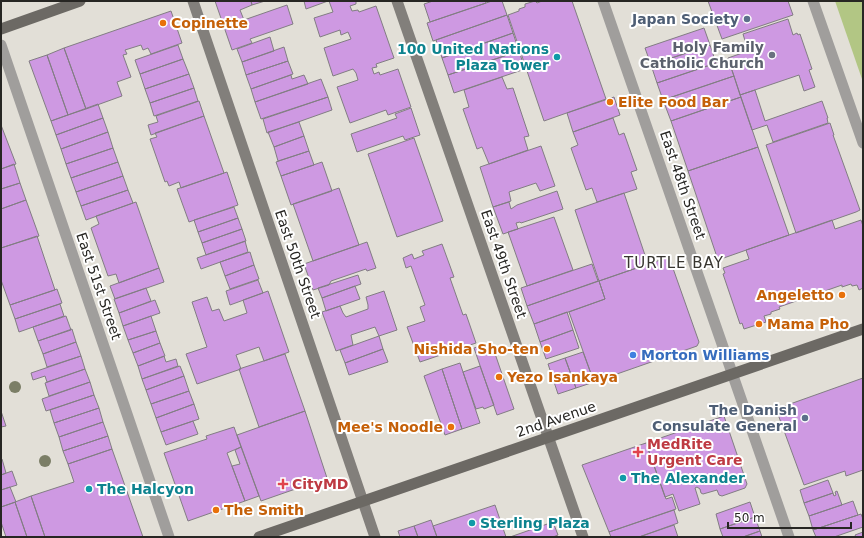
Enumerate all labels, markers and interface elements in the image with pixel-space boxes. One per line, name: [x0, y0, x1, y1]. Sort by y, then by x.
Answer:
place label: Japan Society: [631, 11, 739, 27]
marker: Japan Society: [742, 14, 752, 24]
place label: Copinette: [171, 15, 248, 31]
marker: Copinette: [158, 18, 168, 28]
place label: Holy Family Catholic Church: [640, 39, 764, 71]
place label: 100 United Nations Plaza Tower: [397, 41, 549, 73]
marker: Holy Family Catholic Church: [767, 50, 777, 60]
marker: 100 United Nations Plaza Tower: [552, 52, 562, 62]
place label: Elite Food Bar: [618, 94, 728, 110]
marker: Elite Food Bar: [605, 97, 615, 107]
street label: East 48th Street: [657, 129, 709, 242]
street label: East 50th Street: [272, 208, 324, 321]
street label: East 49th Street: [478, 208, 530, 321]
street label: East 51st Street: [73, 230, 125, 342]
district label: TURTLE BAY: [623, 254, 724, 272]
place label: Angeletto: [756, 287, 834, 303]
marker: Angeletto: [837, 290, 847, 300]
place label: Mama Pho: [767, 316, 850, 332]
marker: Mama Pho: [754, 319, 764, 329]
place label: Nishida Sho-ten: [413, 341, 539, 357]
marker: Nishida Sho-ten: [542, 344, 552, 354]
place label: Morton Williams: [641, 347, 770, 363]
marker: Morton Williams: [628, 350, 638, 360]
place label: Yezo Isankaya: [506, 369, 618, 385]
marker: Yezo Isankaya: [494, 372, 504, 382]
street label: 2nd Avenue: [514, 398, 598, 440]
place label: The Danish Consulate General: [652, 402, 797, 434]
marker: The Danish Consulate General: [800, 413, 810, 423]
place label: Mee's Noodle: [337, 419, 443, 435]
marker: Mee's Noodle: [446, 422, 456, 432]
place label: MedRite Urgent Care: [647, 436, 742, 468]
marker: MedRite Urgent Care: [632, 446, 644, 458]
place label: The Alexander: [631, 470, 745, 486]
marker: The Alexander: [618, 473, 628, 483]
place label: CityMD: [292, 476, 348, 492]
marker: CityMD: [277, 478, 289, 490]
place label: The Halcyon: [97, 481, 194, 497]
marker: The Halcyon: [84, 484, 94, 494]
place label: The Smith: [224, 502, 304, 518]
scale bar: [728, 504, 851, 530]
marker: The Smith: [211, 505, 221, 515]
text: 50 m: [734, 511, 765, 525]
place label: Sterling Plaza: [480, 515, 590, 531]
marker: Sterling Plaza: [467, 518, 477, 528]

